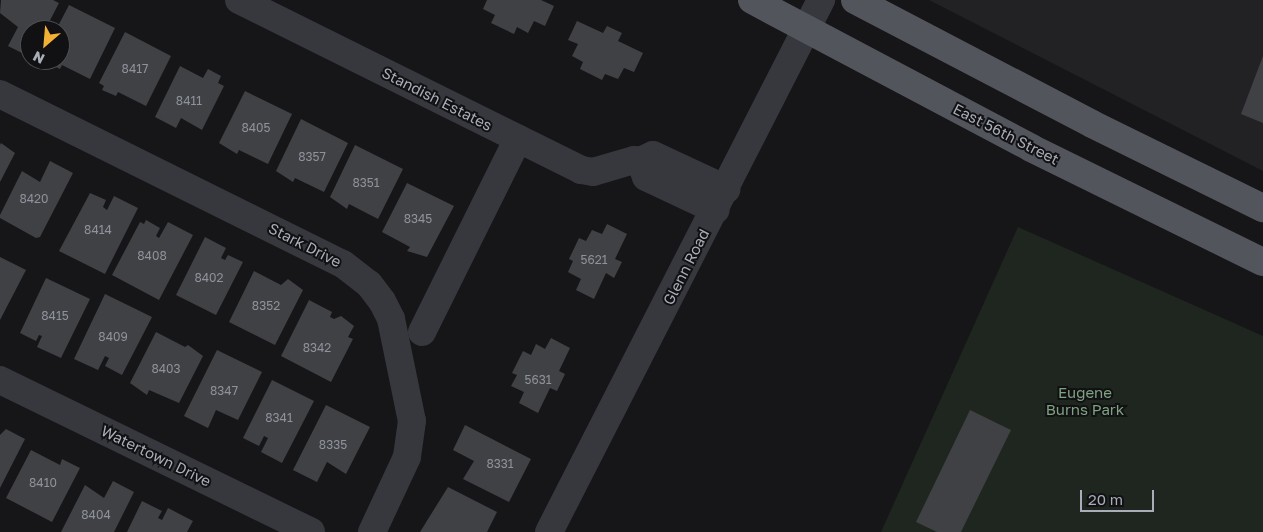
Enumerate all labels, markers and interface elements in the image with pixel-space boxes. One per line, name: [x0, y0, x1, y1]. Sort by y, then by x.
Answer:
north arrow: [20, 20, 70, 70]
text: N: [30, 48, 47, 68]
house number: 8417: [122, 62, 148, 76]
street label: Standish Estates: [379, 63, 495, 135]
house number: 8411: [176, 94, 202, 108]
street label: East 56th Street: [950, 100, 1062, 168]
house number: 8405: [241, 121, 271, 135]
house number: 8357: [298, 150, 326, 164]
house number: 8351: [352, 176, 380, 190]
house number: 8420: [19, 192, 49, 206]
house number: 8345: [404, 212, 432, 226]
street label: Stark Drive: [266, 219, 344, 271]
house number: 8414: [84, 223, 112, 237]
street label: Glenn Road: [659, 226, 713, 308]
house number: 8408: [137, 249, 167, 263]
house number: 5621: [581, 253, 607, 267]
house number: 8402: [194, 271, 224, 285]
house number: 8352: [252, 299, 280, 313]
house number: 8415: [41, 309, 69, 323]
house number: 8409: [98, 330, 128, 344]
house number: 8342: [303, 341, 331, 355]
house number: 8403: [151, 362, 181, 376]
house number: 5631: [524, 373, 552, 387]
park label: Eugene Burns Park: [1046, 383, 1124, 418]
house number: 8347: [210, 384, 238, 398]
house number: 8341: [265, 411, 293, 425]
street label: Watertown Drive: [98, 422, 214, 490]
house number: 8335: [319, 438, 347, 452]
house number: 8331: [486, 457, 514, 471]
house number: 8410: [29, 476, 57, 490]
scale bar: [1083, 480, 1157, 512]
text: 20 m: [1088, 490, 1123, 508]
house number: 8404: [81, 508, 111, 522]

